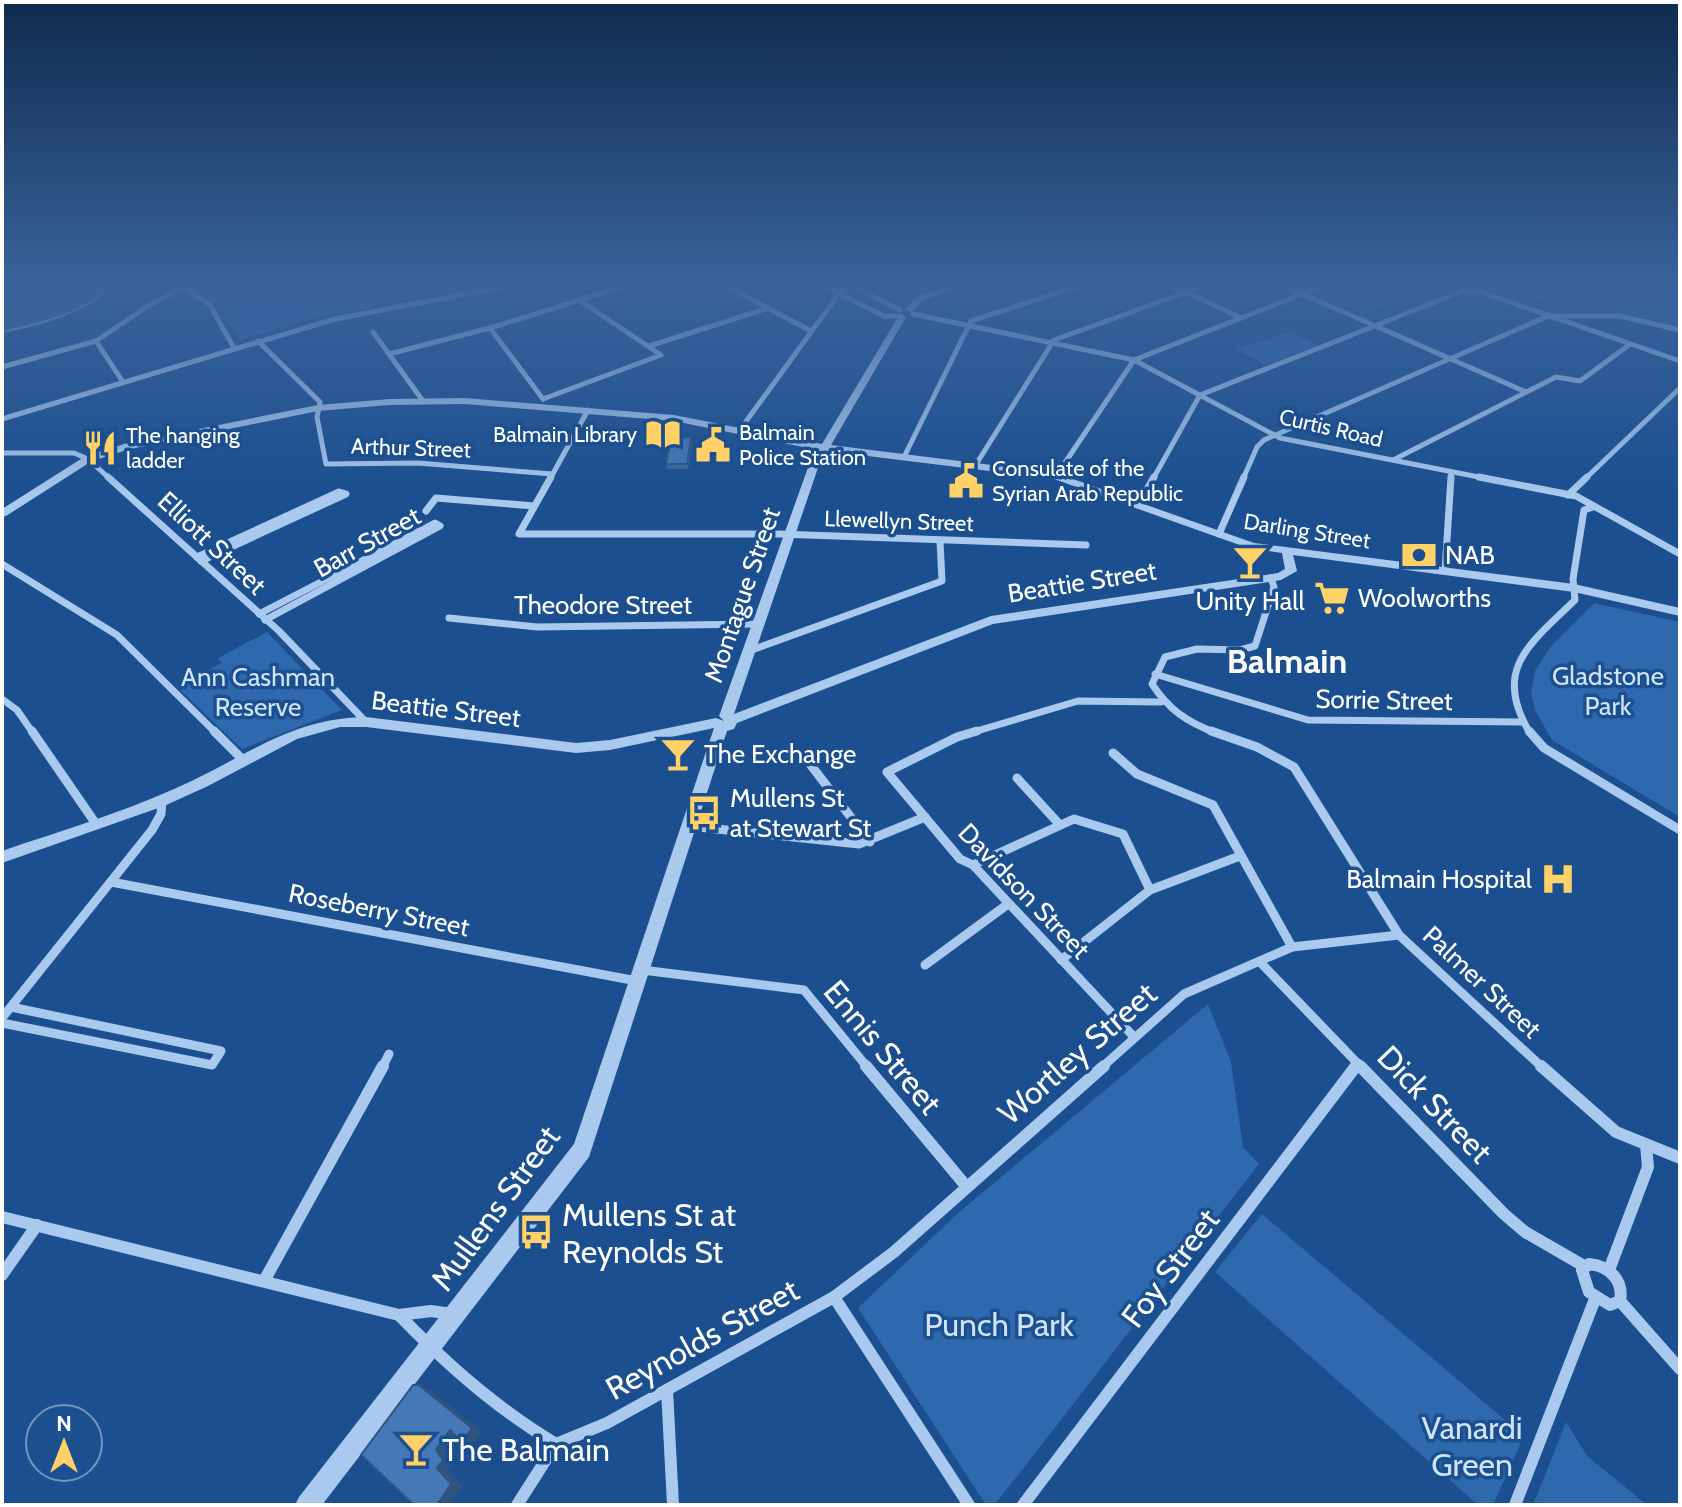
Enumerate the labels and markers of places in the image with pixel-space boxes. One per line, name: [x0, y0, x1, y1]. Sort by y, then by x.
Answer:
library icon: Balmain Library: [644, 415, 682, 453]
place label: Balmain Police Station: [739, 419, 866, 471]
place label: Balmain Library: [493, 421, 637, 448]
place label: The hanging ladder: [126, 422, 241, 474]
public building icon: Balmain Police Station: [694, 426, 732, 464]
restaurant icon: The hanging ladder: [81, 429, 119, 467]
place label: Consulate of the Syrian Arab Republic: [992, 455, 1183, 507]
public building icon: Consulate of the Syrian Arab Republic: [947, 462, 985, 500]
bank icon: NAB: [1400, 536, 1438, 574]
place label: NAB: [1445, 539, 1495, 571]
bar icon: Unity Hall: [1231, 543, 1269, 581]
supermarket icon: Woolworths: [1313, 579, 1351, 617]
place label: Woolworths: [1358, 582, 1491, 614]
place label: Unity Hall: [1195, 585, 1305, 617]
bar icon: The Exchange: [659, 735, 697, 773]
place label: The Exchange: [704, 738, 856, 770]
place label: Mullens St at Stewart St: [730, 782, 871, 844]
bus stop icon: Mullens St at Stewart St: [685, 794, 723, 832]
hospital icon: Balmain Hospital: [1539, 860, 1577, 898]
place label: Balmain Hospital: [1346, 863, 1532, 895]
place label: Mullens St at Reynolds St: [562, 1195, 736, 1271]
bus stop icon: Mullens St at Reynolds St: [517, 1213, 555, 1251]
bar icon: The Balmain: [397, 1430, 435, 1468]
place label: The Balmain: [442, 1430, 610, 1469]

